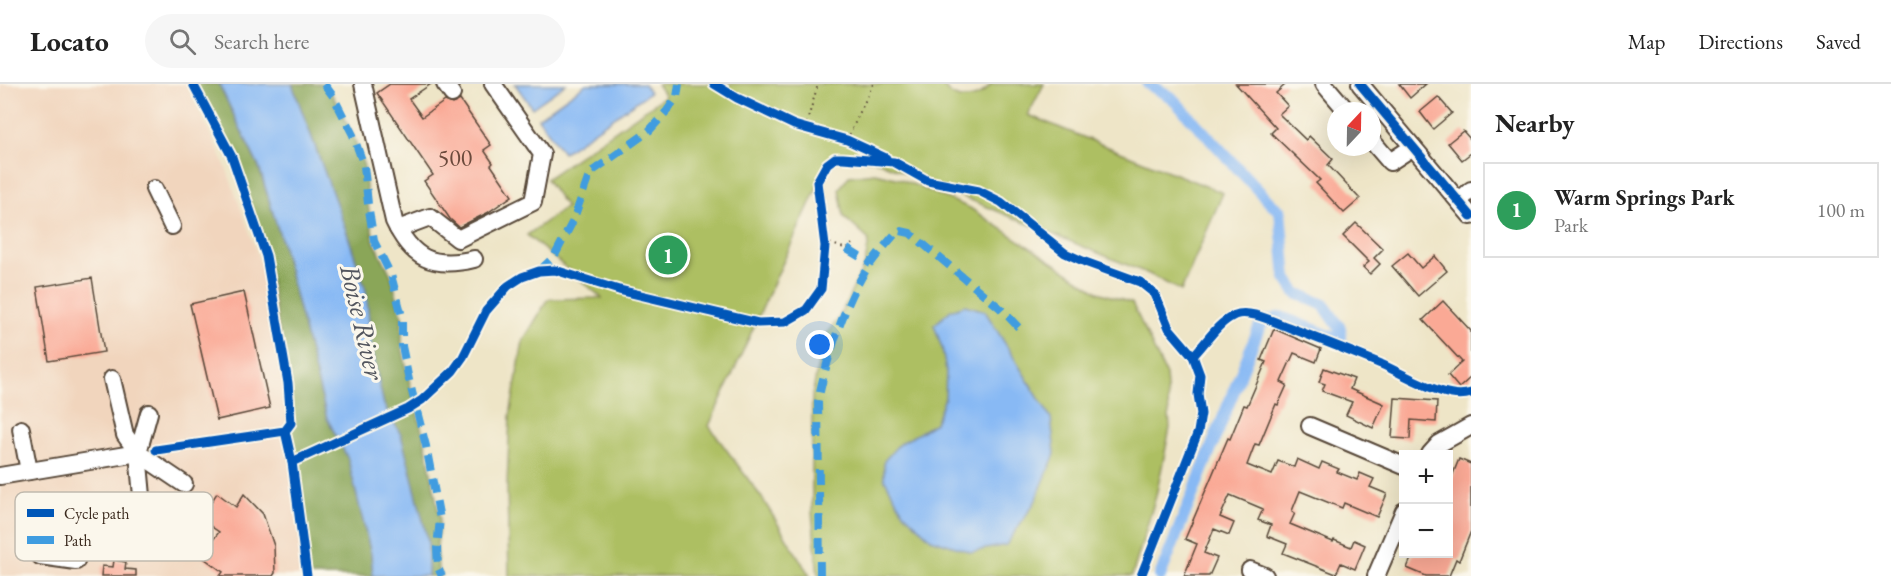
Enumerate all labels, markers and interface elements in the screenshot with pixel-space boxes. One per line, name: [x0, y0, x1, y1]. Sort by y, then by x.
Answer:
search box: [145, 14, 565, 68]
text: Locato: [30, 23, 109, 59]
icon: search: [166, 25, 199, 58]
text: Search here: [214, 27, 309, 56]
text: Map: [1628, 28, 1665, 55]
text: Directions: [1698, 28, 1783, 55]
text: Saved: [1816, 28, 1861, 55]
north arrow: [1327, 102, 1381, 156]
text: Nearby: [1495, 106, 1575, 140]
house number: 500: [438, 142, 472, 173]
text: Warm Springs Park: [1554, 183, 1735, 212]
text: 1: [1511, 197, 1522, 223]
text: 100 m: [1817, 197, 1865, 223]
text: Park: [1554, 212, 1588, 238]
pin: 1: [648, 232, 688, 278]
water label: Boise River: [332, 260, 394, 384]
your location: [805, 330, 834, 359]
map controls: [1399, 450, 1453, 558]
button: +: [1399, 450, 1453, 504]
legend: [15, 492, 213, 561]
text: Cycle path: [64, 503, 129, 524]
button: −: [1399, 504, 1453, 558]
text: Path: [64, 530, 92, 551]

